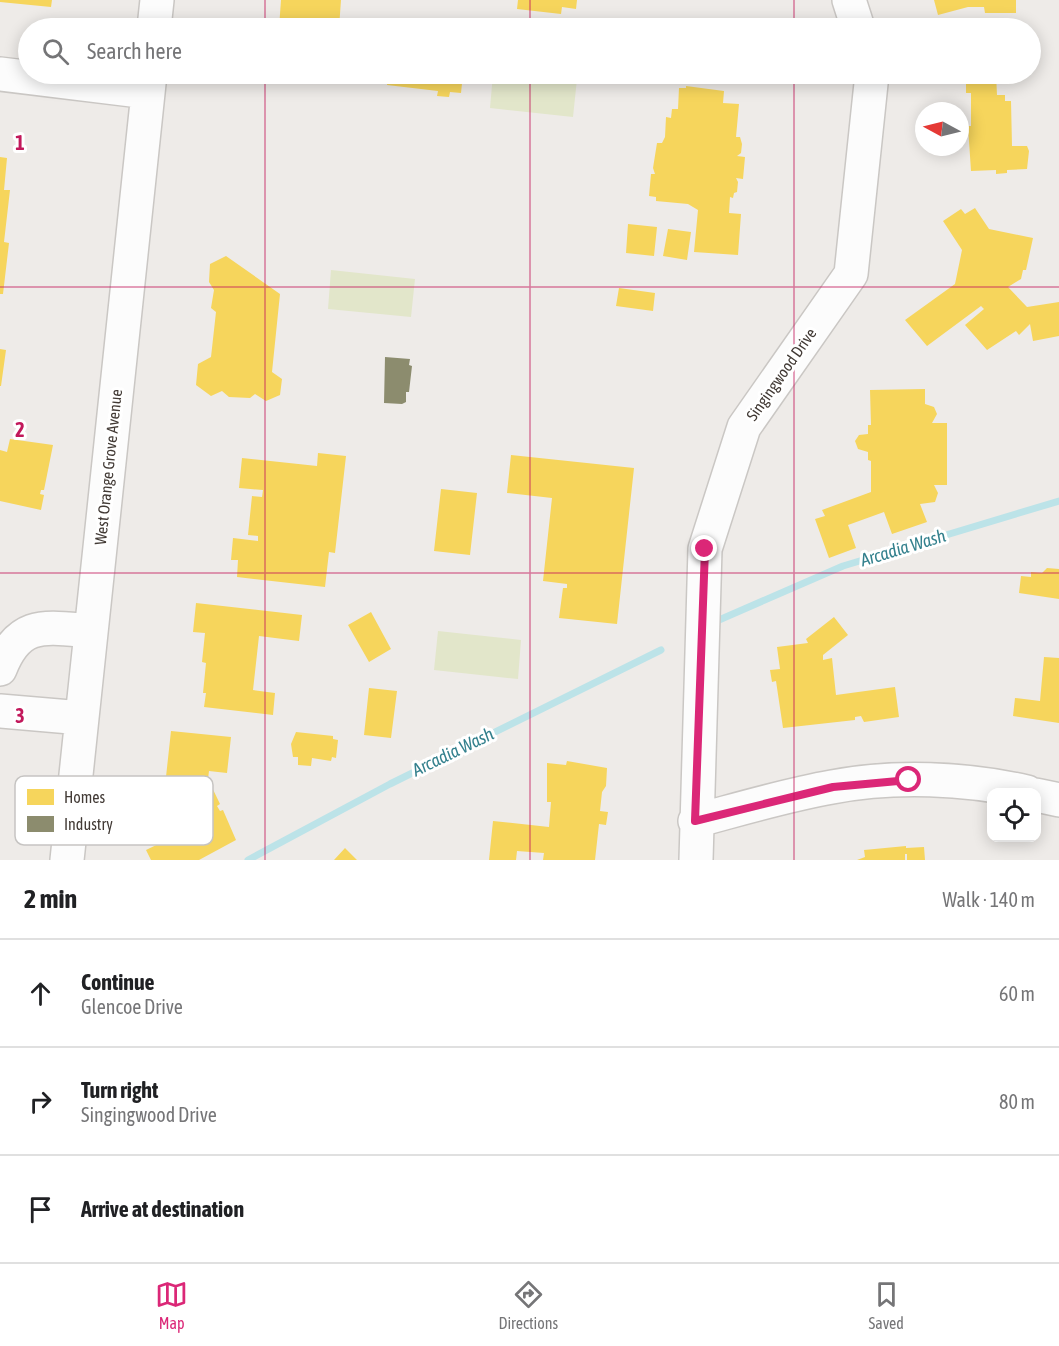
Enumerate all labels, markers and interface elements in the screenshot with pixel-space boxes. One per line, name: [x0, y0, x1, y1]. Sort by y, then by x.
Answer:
search box: [18, 18, 1041, 84]
icon: search: [39, 35, 72, 68]
text: Search here: [87, 38, 182, 64]
north arrow: [915, 102, 969, 156]
text: 1: [15, 131, 25, 154]
street label: Singingwood Drive: [742, 324, 820, 424]
street label: West Orange Grove Avenue: [91, 388, 126, 546]
text: 2: [15, 418, 25, 441]
water label: Arcadia Wash: [857, 525, 948, 571]
route end: [691, 535, 717, 561]
text: 3: [15, 704, 25, 727]
water label: Arcadia Wash: [408, 723, 497, 781]
route start: [895, 766, 921, 792]
legend: [15, 776, 213, 845]
text: Homes: [64, 788, 106, 806]
map controls: [987, 788, 1041, 842]
button: locate: [987, 788, 1041, 842]
text: Industry: [64, 815, 113, 834]
text: 2 min: [24, 884, 77, 914]
text: Walk · 140 m: [943, 888, 1035, 911]
text: Continue: [81, 969, 155, 995]
icon: ahead: [24, 977, 57, 1010]
text: 60 m: [999, 982, 1035, 1005]
text: Glencoe Drive: [81, 995, 183, 1018]
text: Turn right: [81, 1077, 158, 1103]
icon: right: [24, 1085, 57, 1118]
text: 80 m: [999, 1090, 1035, 1113]
text: Singingwood Drive: [81, 1103, 217, 1126]
icon: arrive: [24, 1193, 57, 1226]
text: Arrive at destination: [81, 1196, 244, 1222]
tab: Map: [155, 1278, 188, 1332]
tab: Directions: [498, 1278, 558, 1332]
tab: Saved: [868, 1278, 904, 1332]

